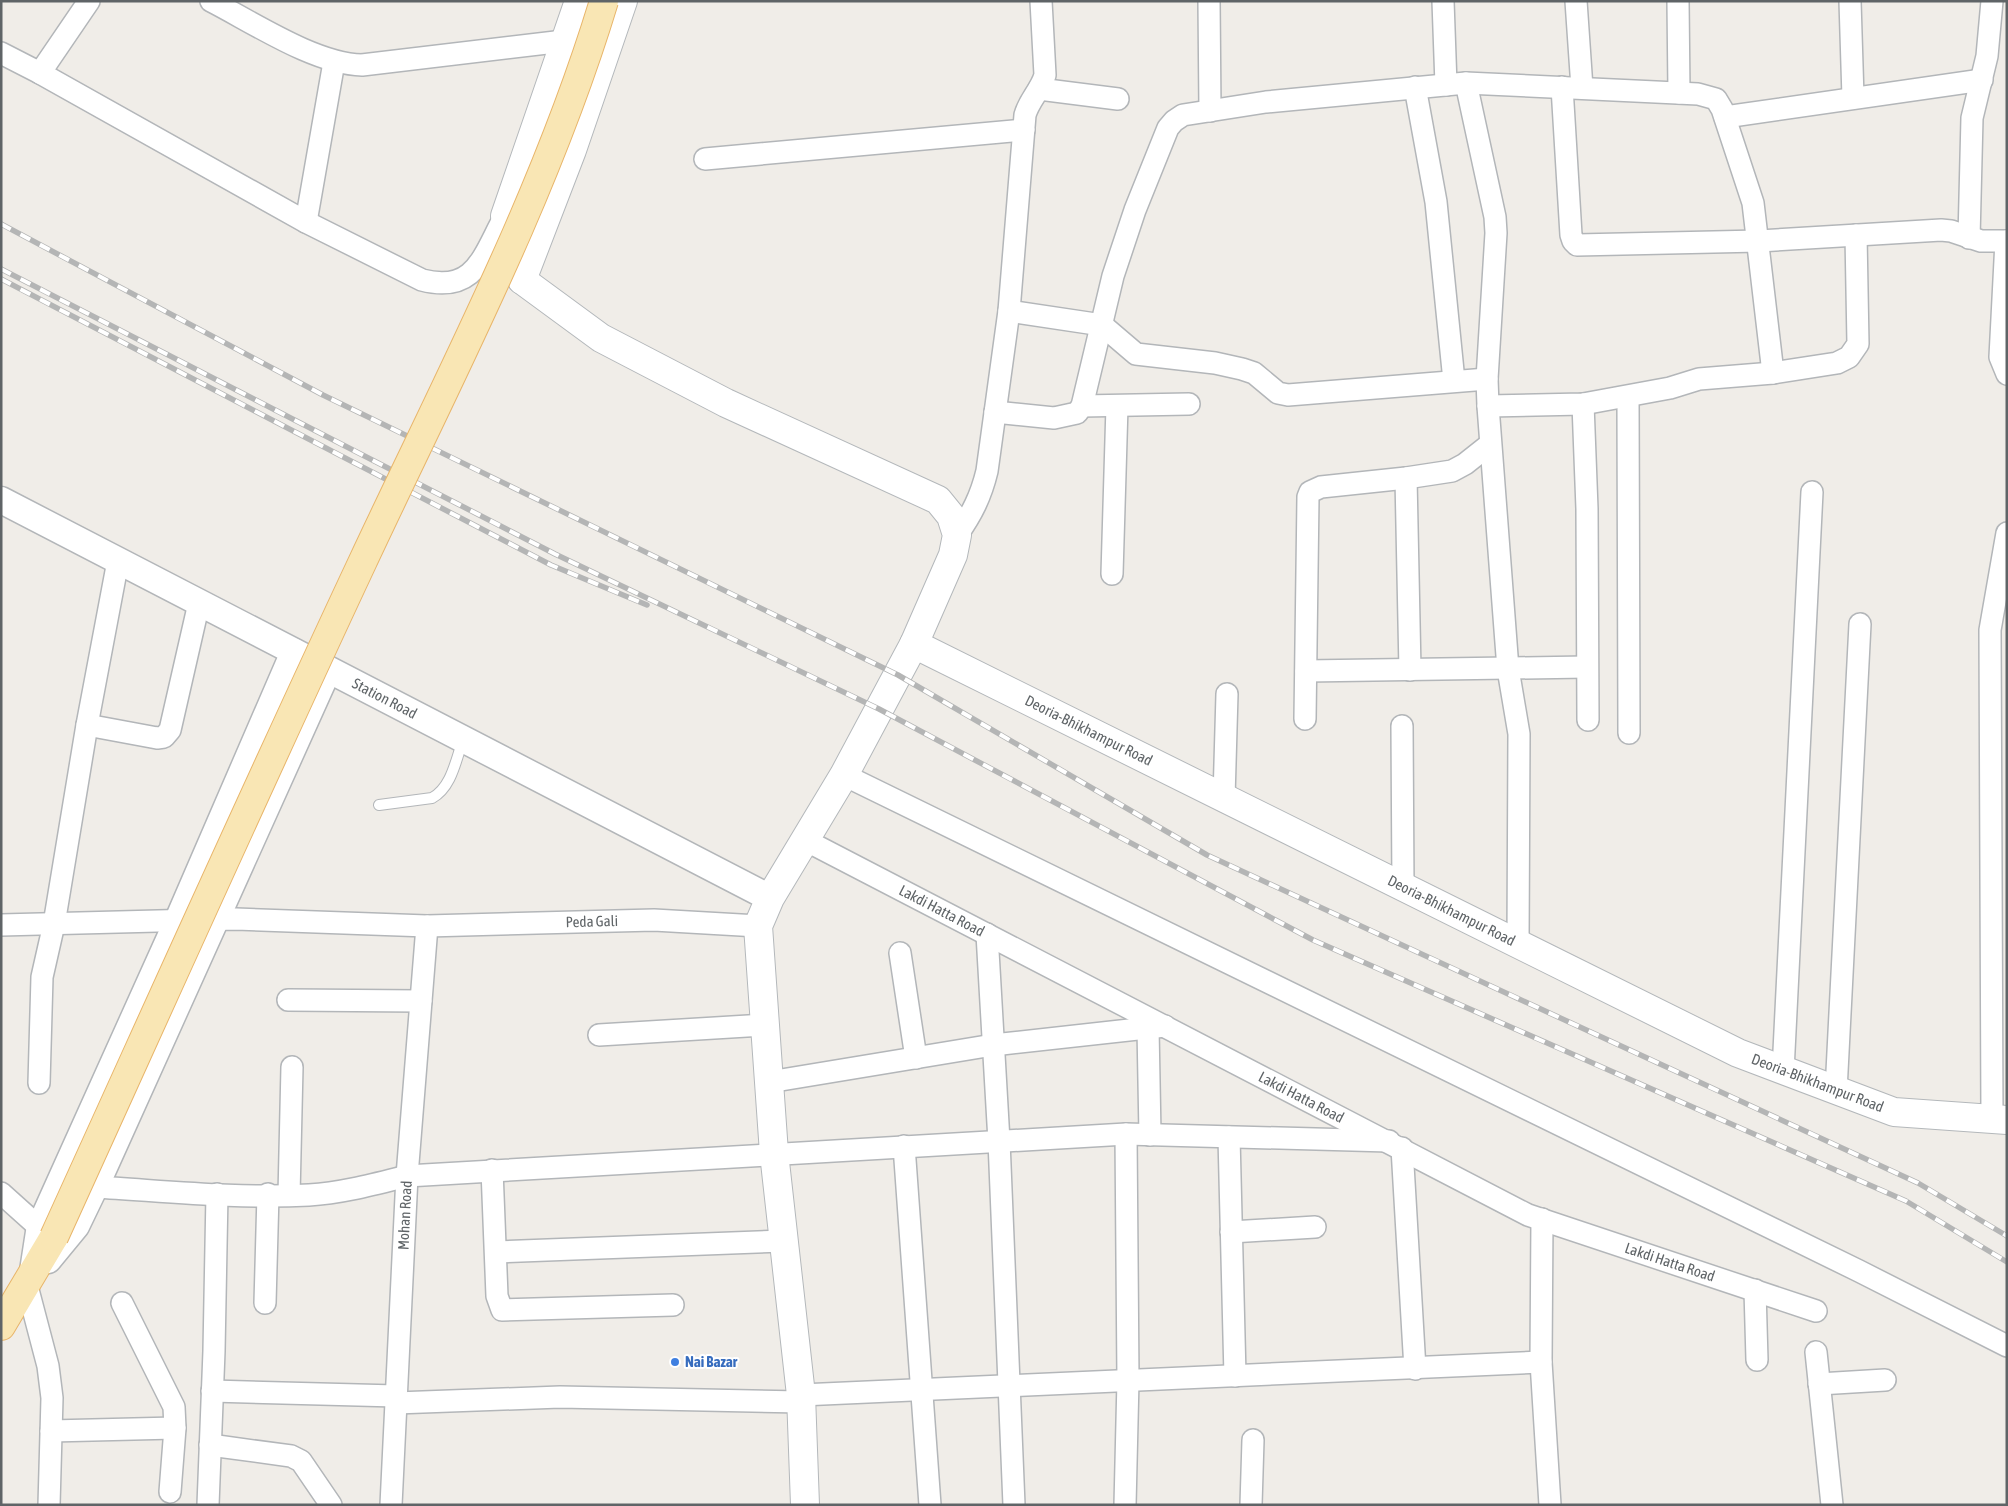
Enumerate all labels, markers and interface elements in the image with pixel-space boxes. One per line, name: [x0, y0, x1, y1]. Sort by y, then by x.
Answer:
street label: Station Road: [350, 674, 420, 722]
street label: Deoria-Bhikhampur Road: [1022, 692, 1155, 769]
street label: Deoria-Bhikhampur Road: [1385, 872, 1518, 949]
street label: Lakdi Hatta Road: [896, 881, 988, 940]
street label: Peda Gali: [565, 912, 618, 930]
street label: Deoria-Bhikhampur Road: [1749, 1050, 1886, 1115]
street label: Lakdi Hatta Road: [1256, 1068, 1347, 1126]
street label: Mohan Road: [394, 1180, 415, 1250]
street label: Lakdi Hatta Road: [1623, 1239, 1717, 1285]
place label: Nai Bazar: [685, 1353, 738, 1370]
marker: Nai Bazar: [669, 1356, 681, 1368]

